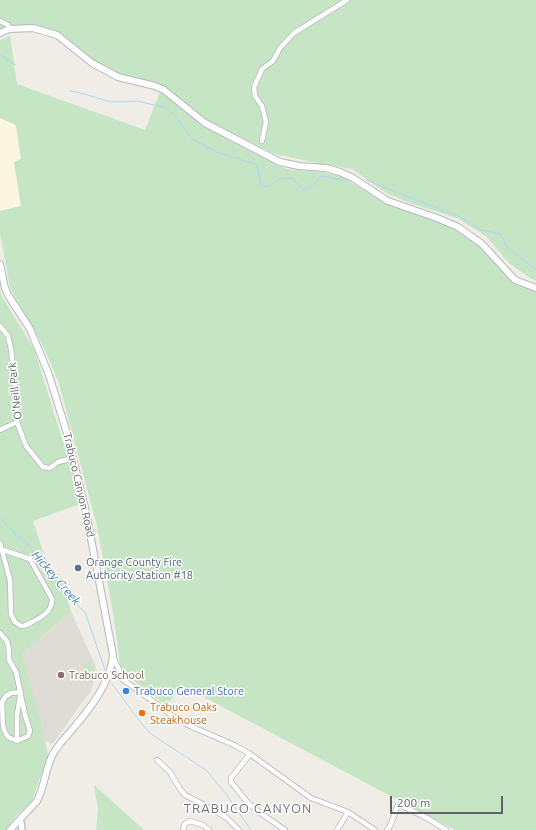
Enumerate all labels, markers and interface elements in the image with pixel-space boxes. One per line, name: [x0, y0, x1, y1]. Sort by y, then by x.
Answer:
street label: O'Neill Park: [5, 362, 25, 420]
street label: Trabuco Canyon Road: [61, 431, 97, 539]
water label: Hickey Creek: [28, 548, 84, 608]
place label: Orange County Fire Authority Station #18: [86, 555, 193, 581]
marker: Orange County Fire Authority Station #18: [73, 563, 83, 573]
place label: Trabuco School: [69, 668, 144, 682]
marker: Trabuco School: [56, 670, 66, 680]
place label: Trabuco General Store: [134, 684, 244, 698]
marker: Trabuco General Store: [121, 686, 131, 696]
place label: Trabuco Oaks Steakhouse: [150, 700, 217, 726]
marker: Trabuco Oaks Steakhouse: [137, 708, 147, 718]
scale bar: [392, 788, 505, 814]
text: 200 m: [397, 796, 430, 809]
district label: TRABUCO CANYON: [184, 801, 312, 817]

